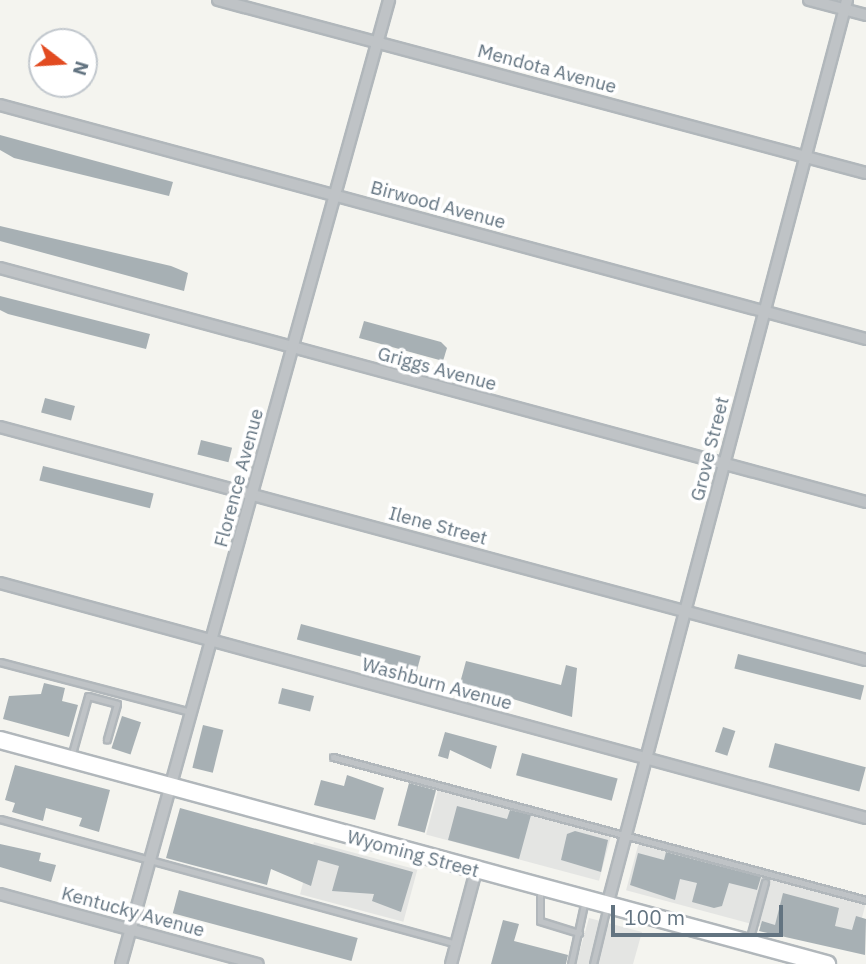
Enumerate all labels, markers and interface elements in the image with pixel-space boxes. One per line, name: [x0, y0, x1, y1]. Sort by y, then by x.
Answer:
north arrow: [28, 28, 98, 98]
street label: Mendota Avenue: [475, 39, 619, 99]
text: N: [68, 58, 95, 79]
street label: Birwood Avenue: [368, 176, 508, 234]
street label: Griggs Avenue: [375, 342, 499, 396]
street label: Grove Street: [686, 394, 734, 504]
street label: Florence Avenue: [210, 406, 268, 550]
street label: Ilene Street: [386, 502, 490, 550]
street label: Washburn Avenue: [359, 653, 515, 715]
street label: Wyoming Street: [345, 825, 481, 883]
street label: Kentucky Avenue: [59, 882, 207, 942]
scale bar: [614, 890, 786, 934]
text: 100 m: [624, 903, 685, 931]

